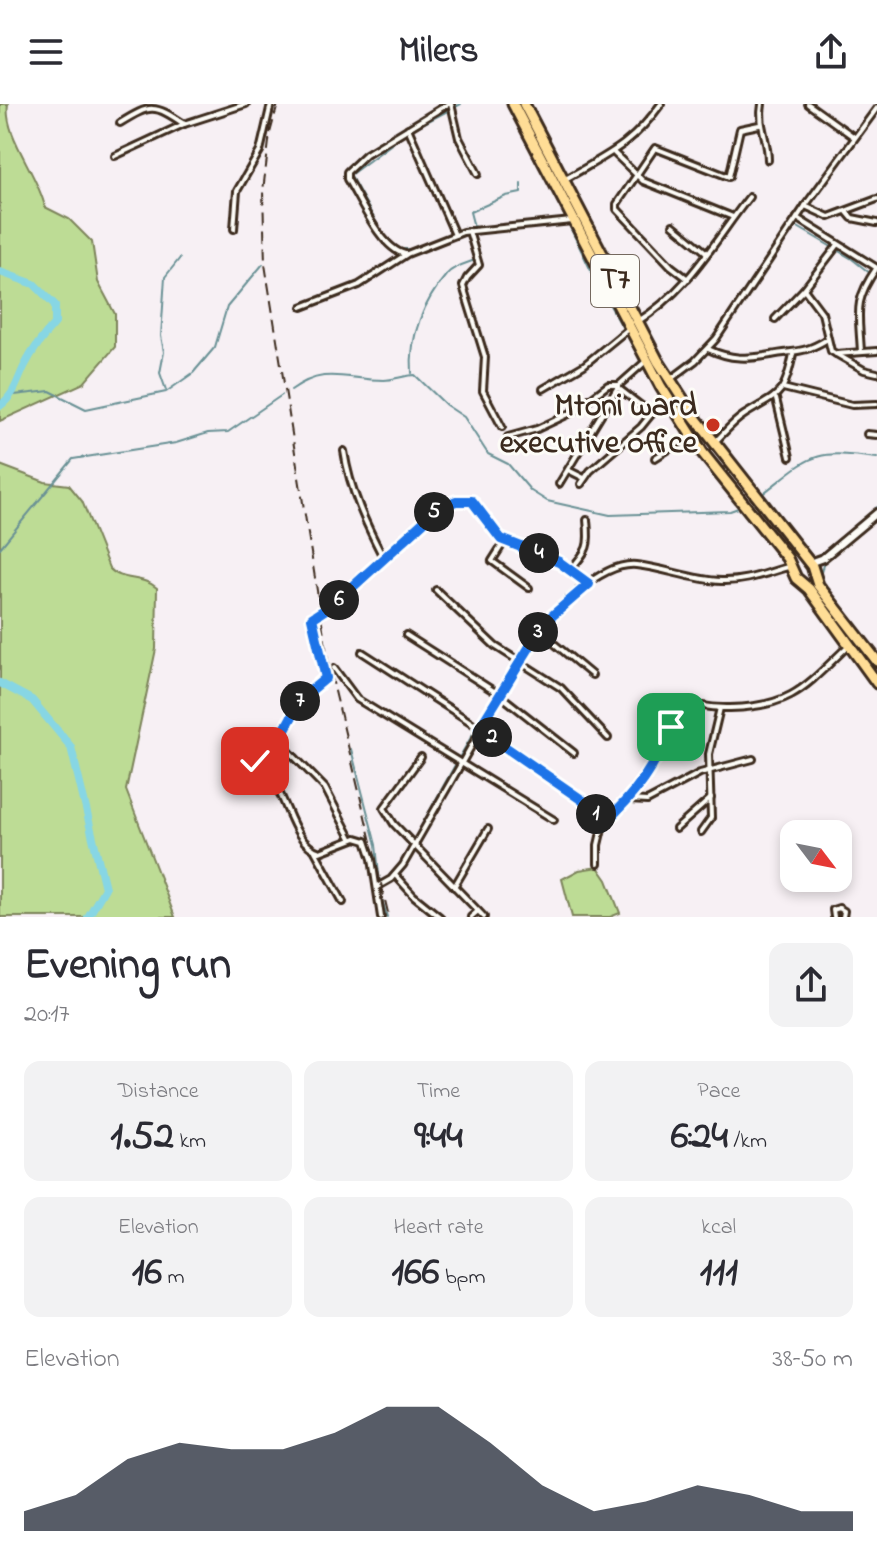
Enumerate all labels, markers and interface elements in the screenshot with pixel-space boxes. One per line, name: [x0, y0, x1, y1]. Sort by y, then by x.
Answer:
text: Milers: [399, 26, 479, 79]
icon: menu: [24, 30, 68, 74]
icon: share: [809, 30, 853, 74]
road number: T7: [591, 255, 639, 307]
place label: Mtoni ward executive office: [500, 384, 699, 468]
marker: Mtoni ward executive office: [704, 416, 722, 434]
pin: 5: [414, 492, 454, 532]
text: 5: [428, 496, 440, 528]
pin: 4: [519, 533, 559, 573]
text: 4: [534, 537, 544, 569]
pin: 6: [319, 580, 359, 620]
text: 6: [334, 584, 344, 616]
pin: 3: [518, 612, 558, 652]
text: 3: [533, 616, 543, 648]
pin: 7: [280, 681, 320, 721]
text: 7: [295, 685, 305, 717]
pin: [637, 693, 705, 761]
icon: arrive: [649, 705, 693, 749]
pin: 2: [472, 717, 512, 757]
text: 2: [487, 721, 497, 753]
pin: [221, 727, 289, 795]
icon: check: [233, 739, 277, 783]
pin: 1: [576, 794, 616, 834]
text: 1: [593, 798, 600, 830]
north arrow: [780, 820, 852, 892]
map controls: [780, 820, 852, 892]
text: Evening run: [24, 934, 231, 998]
button: share: [769, 943, 853, 1027]
text: 20:17: [24, 996, 69, 1034]
text: Distance: [118, 1076, 199, 1108]
text: Time: [417, 1076, 460, 1108]
text: Pace: [697, 1076, 740, 1108]
text: 1.52: [110, 1108, 174, 1167]
text: 9:44: [414, 1108, 463, 1167]
text: 6:24: [671, 1108, 728, 1167]
text: km: [174, 1126, 206, 1158]
text: /km: [728, 1126, 767, 1158]
text: Elevation: [118, 1212, 199, 1244]
text: Heart rate: [393, 1212, 484, 1244]
text: kcal: [701, 1212, 736, 1244]
text: 16: [132, 1244, 162, 1303]
text: 166: [391, 1244, 439, 1303]
text: 111: [700, 1244, 738, 1303]
text: m: [162, 1262, 185, 1294]
text: bpm: [439, 1262, 486, 1294]
text: Elevation: [24, 1341, 120, 1379]
text: 38–50 m: [772, 1341, 853, 1379]

